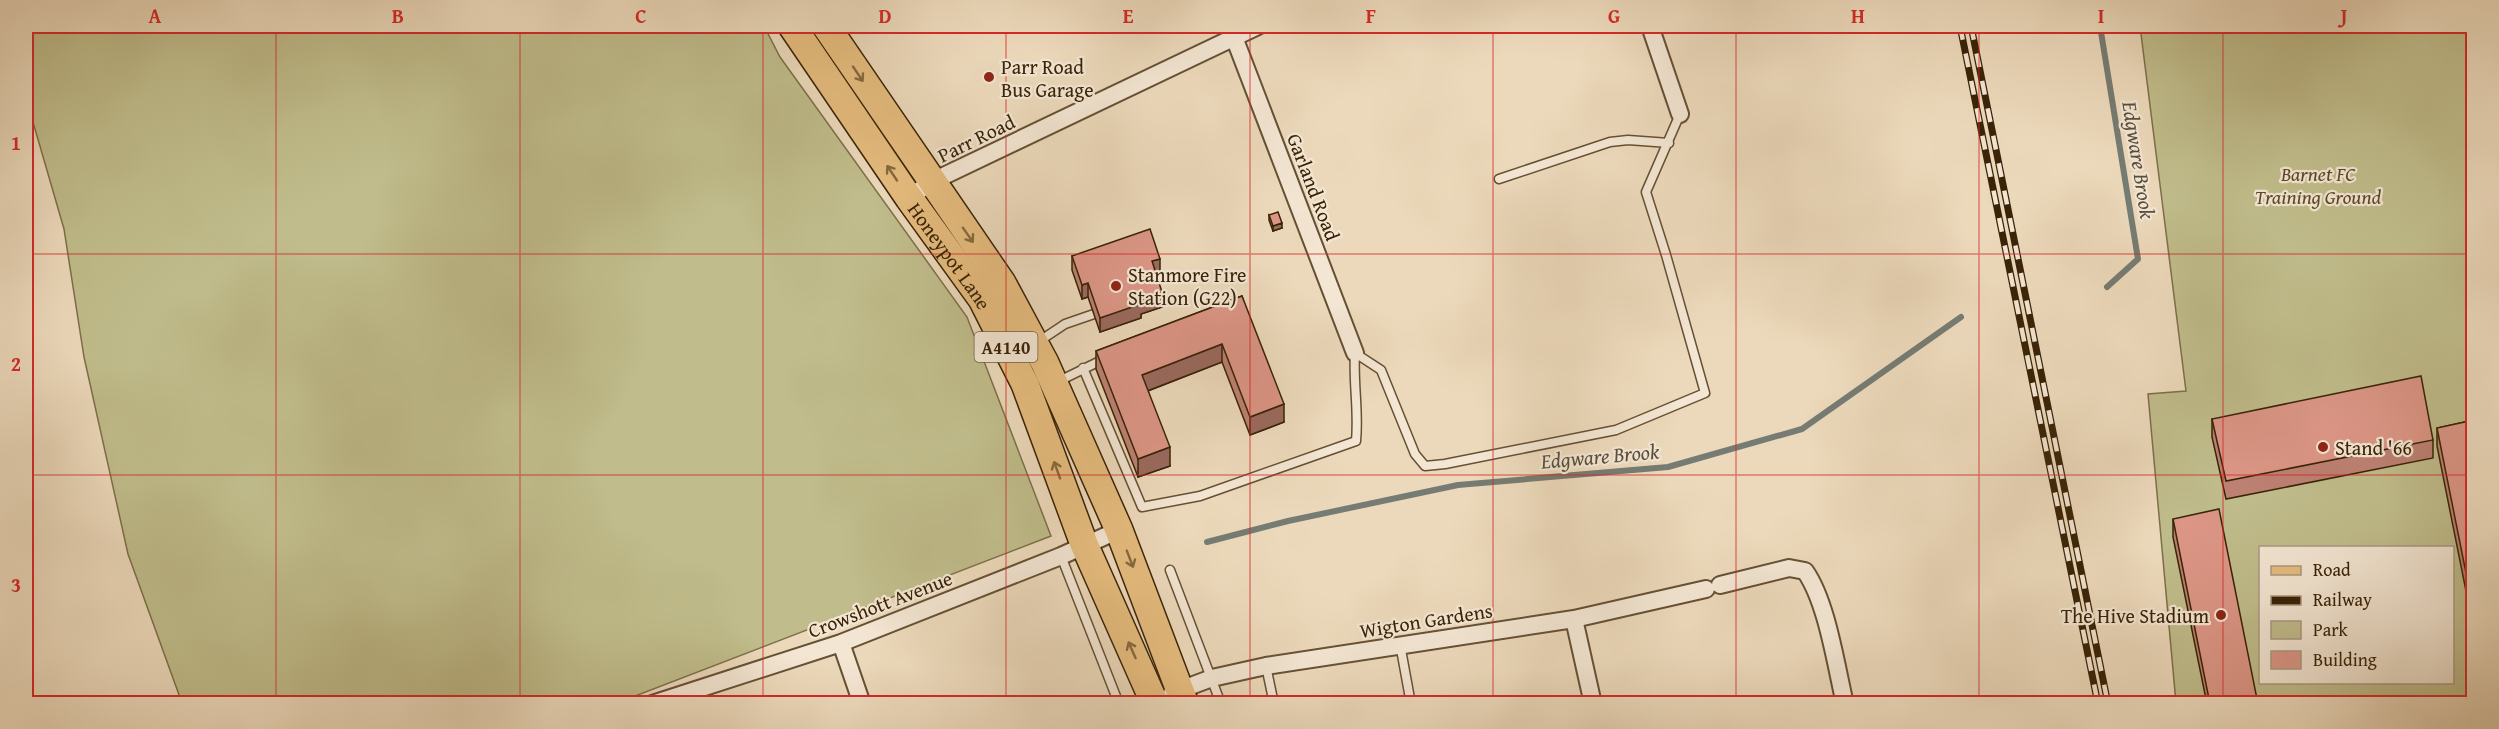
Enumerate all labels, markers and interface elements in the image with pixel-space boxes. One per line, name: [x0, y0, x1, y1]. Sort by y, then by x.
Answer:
text: A: [149, 1, 162, 30]
text: B: [392, 1, 404, 30]
text: C: [635, 1, 647, 30]
text: D: [878, 1, 892, 30]
text: E: [1123, 1, 1134, 30]
text: F: [1366, 1, 1376, 30]
text: G: [1608, 1, 1620, 30]
text: H: [1851, 1, 1865, 30]
text: I: [2098, 1, 2104, 30]
text: J: [2338, 1, 2348, 30]
place label: Parr Road Bus Garage: [1001, 52, 1094, 104]
one-way arrow: [852, 66, 864, 82]
marker: Parr Road Bus Garage: [982, 70, 996, 84]
water label: Edgware Brook: [2114, 98, 2164, 221]
street label: Parr Road: [932, 107, 1020, 169]
text: 1: [11, 128, 21, 157]
street label: Garland Road: [1280, 129, 1348, 245]
park label: Barnet FC Training Ground: [2255, 159, 2382, 211]
one-way arrow: [886, 165, 898, 182]
street label: Honeypot Lane: [902, 196, 999, 314]
one-way arrow: [962, 226, 974, 243]
place label: Stanmore Fire Station (G22): [1128, 260, 1246, 312]
marker: Stanmore Fire Station (G22): [1109, 279, 1123, 293]
road number: A4140: [974, 332, 1038, 362]
text: 2: [11, 349, 21, 378]
place label: Stand '66: [2335, 433, 2412, 462]
water label: Edgware Brook: [1539, 435, 1661, 477]
marker: Stand '66: [2316, 440, 2330, 454]
one-way arrow: [1051, 461, 1062, 480]
legend: [2259, 546, 2454, 684]
one-way arrow: [1125, 549, 1136, 568]
text: Road: [2313, 556, 2351, 583]
street label: Crowshott Avenue: [804, 563, 956, 645]
text: 3: [11, 570, 21, 599]
text: Railway: [2313, 586, 2372, 613]
street label: Wigton Gardens: [1358, 595, 1494, 645]
place label: The Hive Stadium: [2061, 601, 2210, 630]
marker: The Hive Stadium: [2214, 608, 2228, 622]
text: Park: [2313, 616, 2349, 643]
one-way arrow: [1125, 641, 1136, 659]
text: Building: [2313, 646, 2377, 673]

